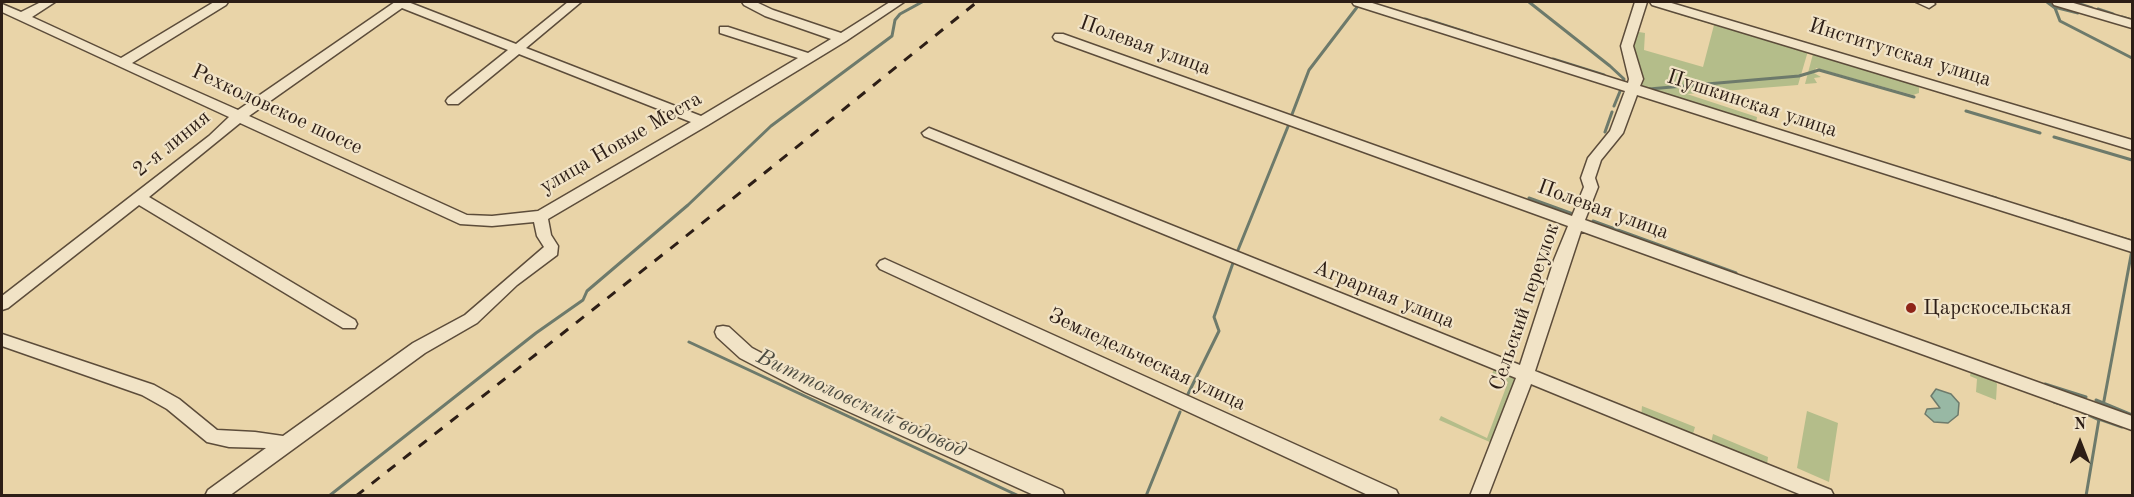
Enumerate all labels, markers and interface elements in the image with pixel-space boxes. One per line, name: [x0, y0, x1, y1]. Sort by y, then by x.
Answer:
street label: Полевая улица: [1076, 11, 1214, 81]
street label: Институтская улица: [1806, 13, 1994, 93]
street label: Рехколовское шоссе: [187, 59, 367, 161]
street label: Пушкинская улица: [1664, 65, 1840, 143]
street label: улица Новые Места: [536, 86, 706, 200]
street label: 2-я линия: [128, 105, 216, 183]
street label: Полевая улица: [1534, 175, 1672, 245]
street label: Сельский переулок: [1485, 220, 1565, 394]
street label: Аграрная улица: [1310, 255, 1458, 335]
place label: Царскосельская: [1923, 295, 2071, 321]
marker: Царскосельская: [1904, 301, 1918, 315]
street label: Земледельческая улица: [1044, 303, 1250, 417]
water label: Виттоловский водовод: [752, 344, 970, 464]
north arrow: [2050, 413, 2110, 473]
text: N: [2074, 417, 2086, 433]

